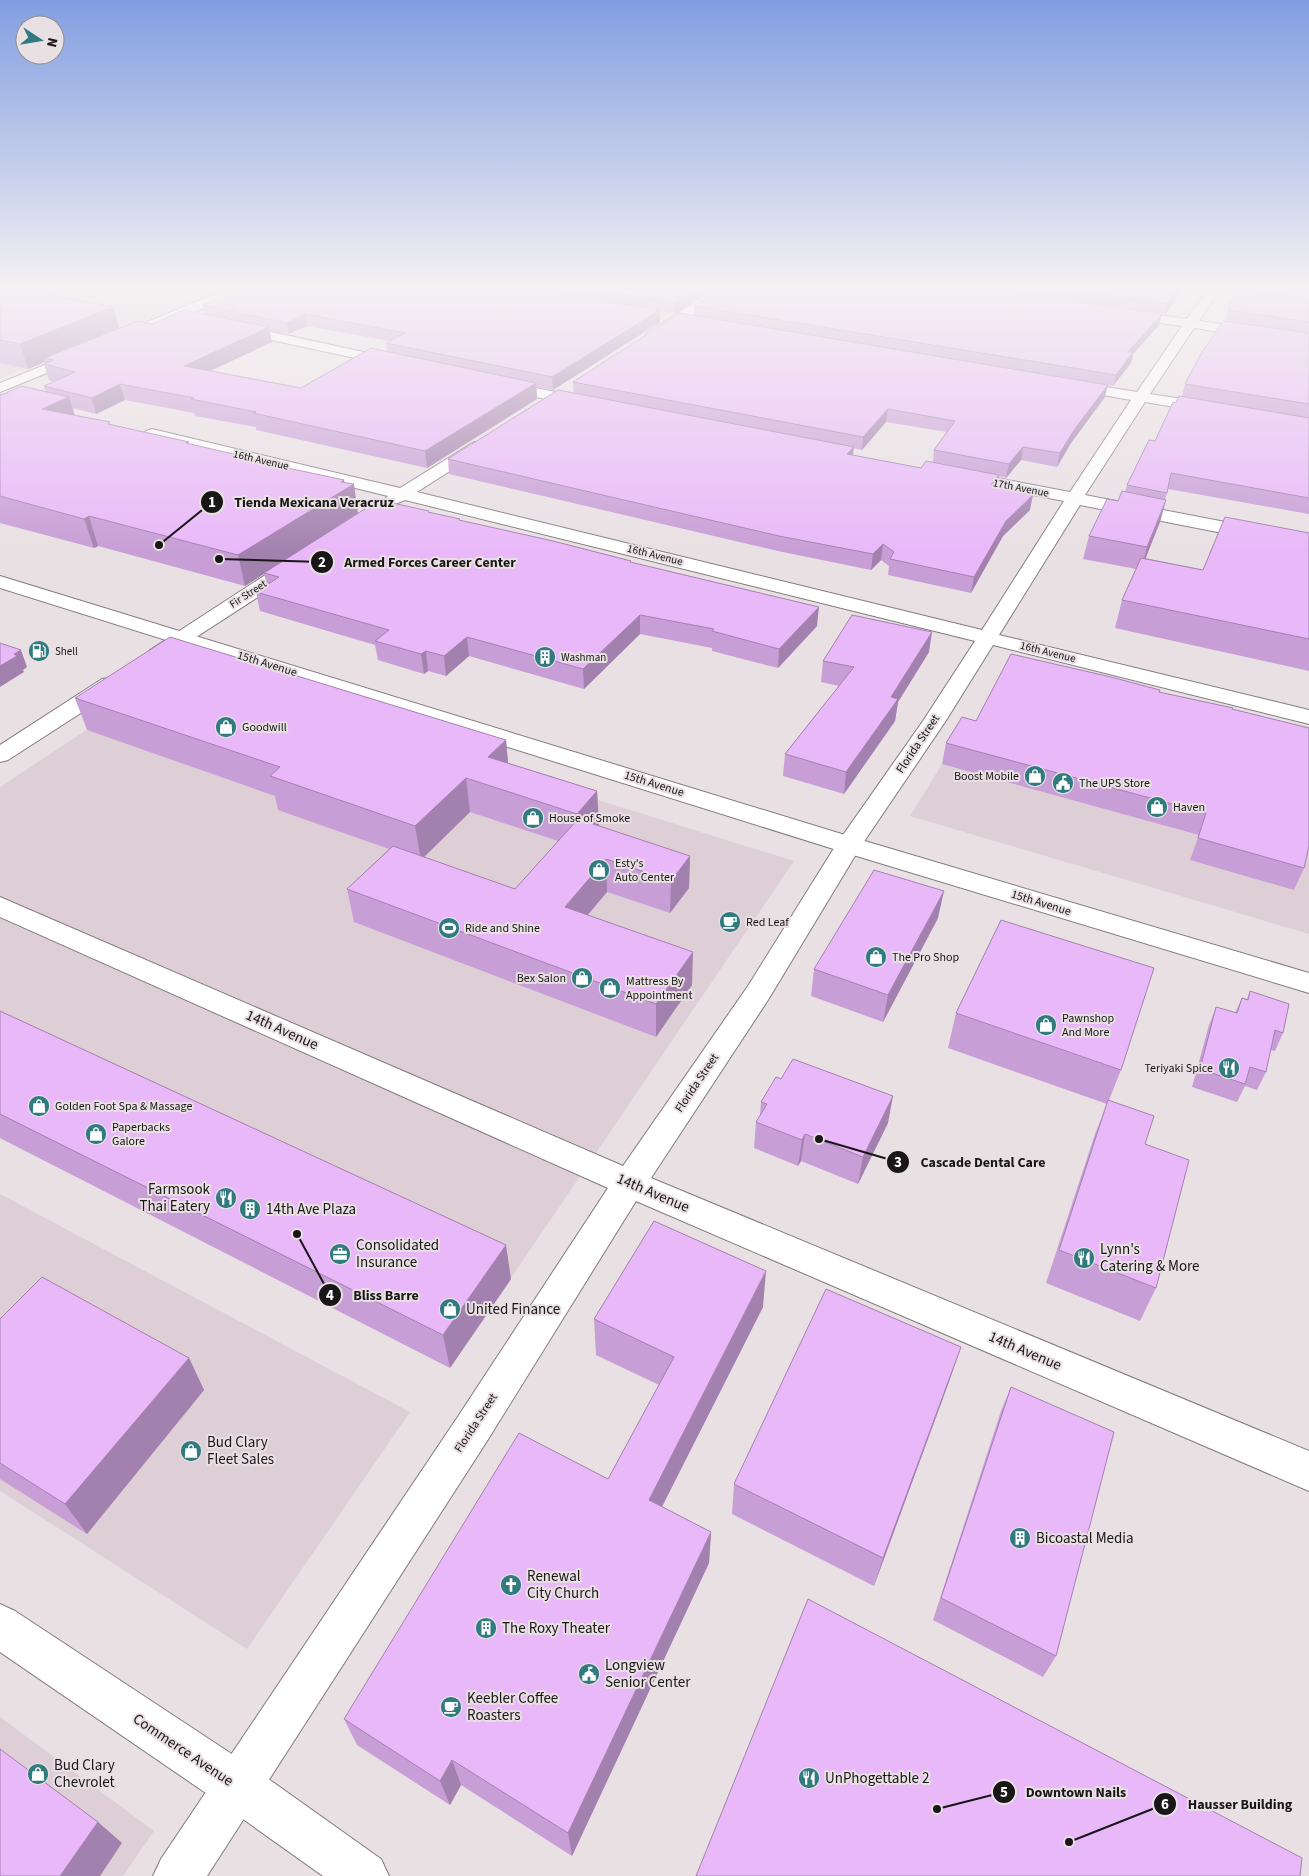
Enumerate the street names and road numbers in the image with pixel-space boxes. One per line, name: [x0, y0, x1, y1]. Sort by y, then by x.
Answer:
street label: 16th Avenue: [232, 446, 291, 474]
street label: 17th Avenue: [992, 475, 1051, 501]
street label: 16th Avenue: [626, 541, 685, 569]
street label: Fir Street: [226, 576, 270, 612]
street label: 16th Avenue: [1019, 638, 1078, 666]
street label: 15th Avenue: [235, 647, 299, 681]
street label: Florida Street: [892, 711, 944, 777]
street label: 15th Avenue: [622, 767, 686, 801]
street label: 15th Avenue: [1009, 886, 1073, 920]
street label: 14th Avenue: [242, 1005, 322, 1055]
street label: Florida Street: [671, 1050, 723, 1116]
street label: 14th Avenue: [613, 1168, 693, 1218]
street label: 14th Avenue: [985, 1326, 1065, 1376]
street label: Florida Street: [450, 1390, 502, 1456]
street label: Commerce Avenue: [129, 1709, 237, 1791]

